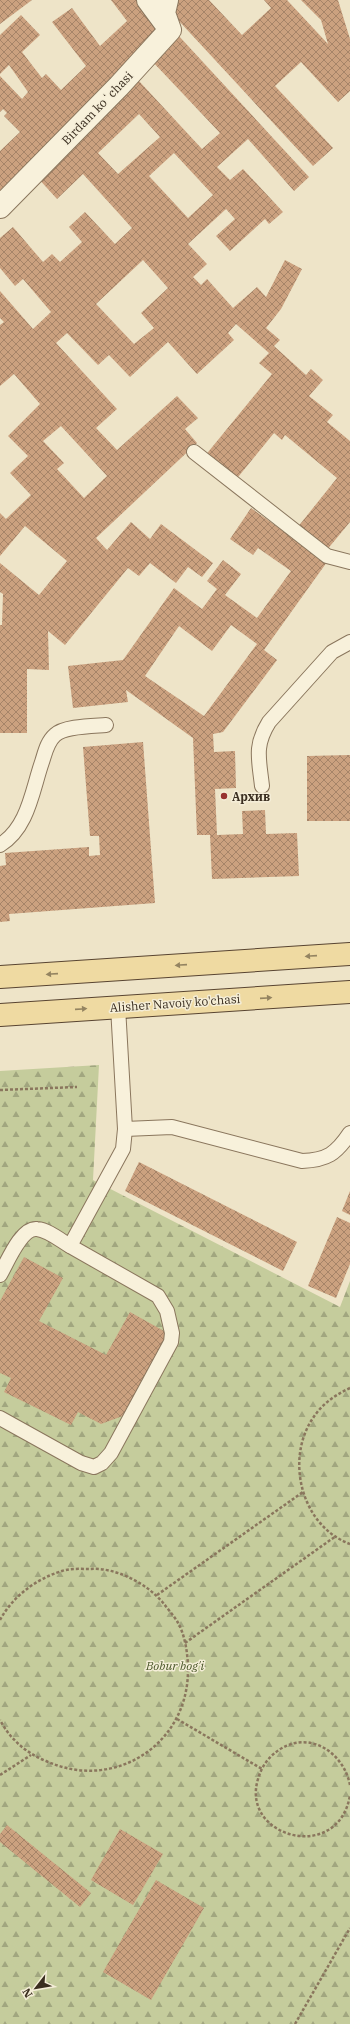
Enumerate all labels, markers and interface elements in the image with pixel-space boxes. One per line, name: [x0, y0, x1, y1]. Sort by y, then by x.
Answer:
street label: Birdam koʻchasi: [58, 68, 136, 148]
place label: Архив: [232, 789, 270, 804]
marker: Архив: [219, 791, 229, 801]
one-way arrow: [305, 953, 317, 960]
one-way arrow: [175, 961, 187, 968]
one-way arrow: [46, 970, 58, 977]
street label: Alisher Navoiy ko'chasi: [109, 991, 241, 1015]
one-way arrow: [260, 994, 272, 1001]
one-way arrow: [75, 1006, 87, 1013]
park label: Bobur bog'i: [145, 1658, 204, 1673]
north arrow: [16, 1968, 56, 2008]
text: N: [19, 1986, 36, 2000]

